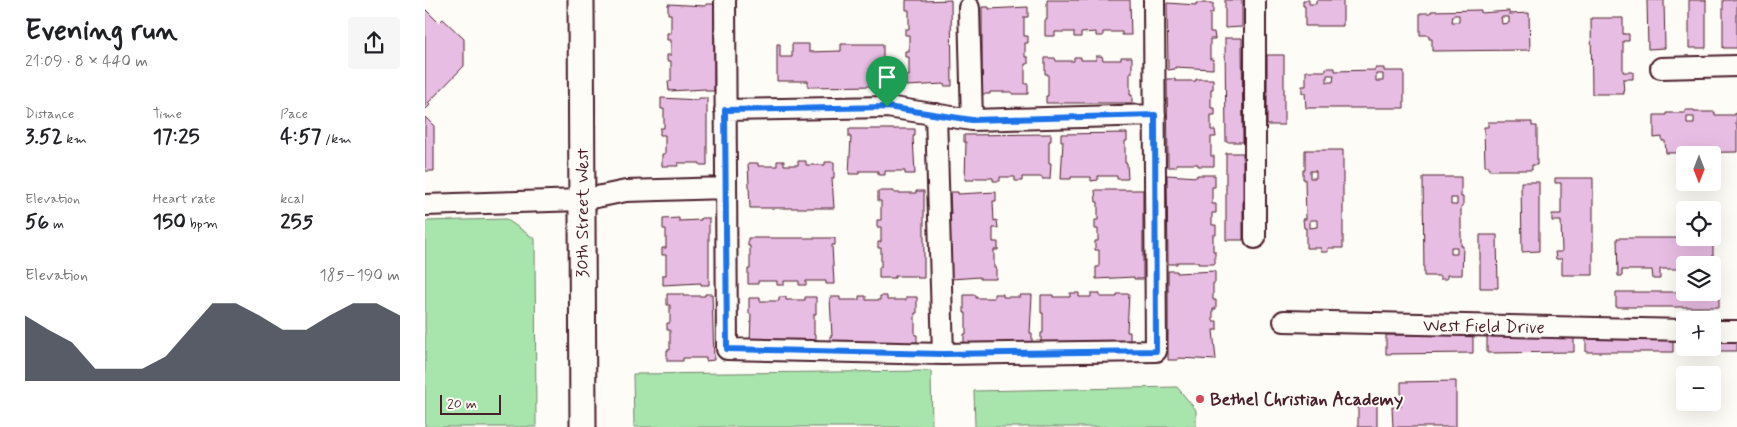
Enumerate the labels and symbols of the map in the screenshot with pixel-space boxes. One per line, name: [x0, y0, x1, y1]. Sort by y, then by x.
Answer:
pin: [866, 56, 908, 107]
north arrow: [1676, 146, 1721, 191]
street label: 30th Street West: [571, 147, 595, 278]
street label: West Field Drive: [1423, 314, 1545, 340]
place label: Bethel Christian Academy: [1210, 388, 1403, 412]
scale bar: [440, 392, 501, 415]
marker: Bethel Christian Academy: [1194, 393, 1206, 405]

